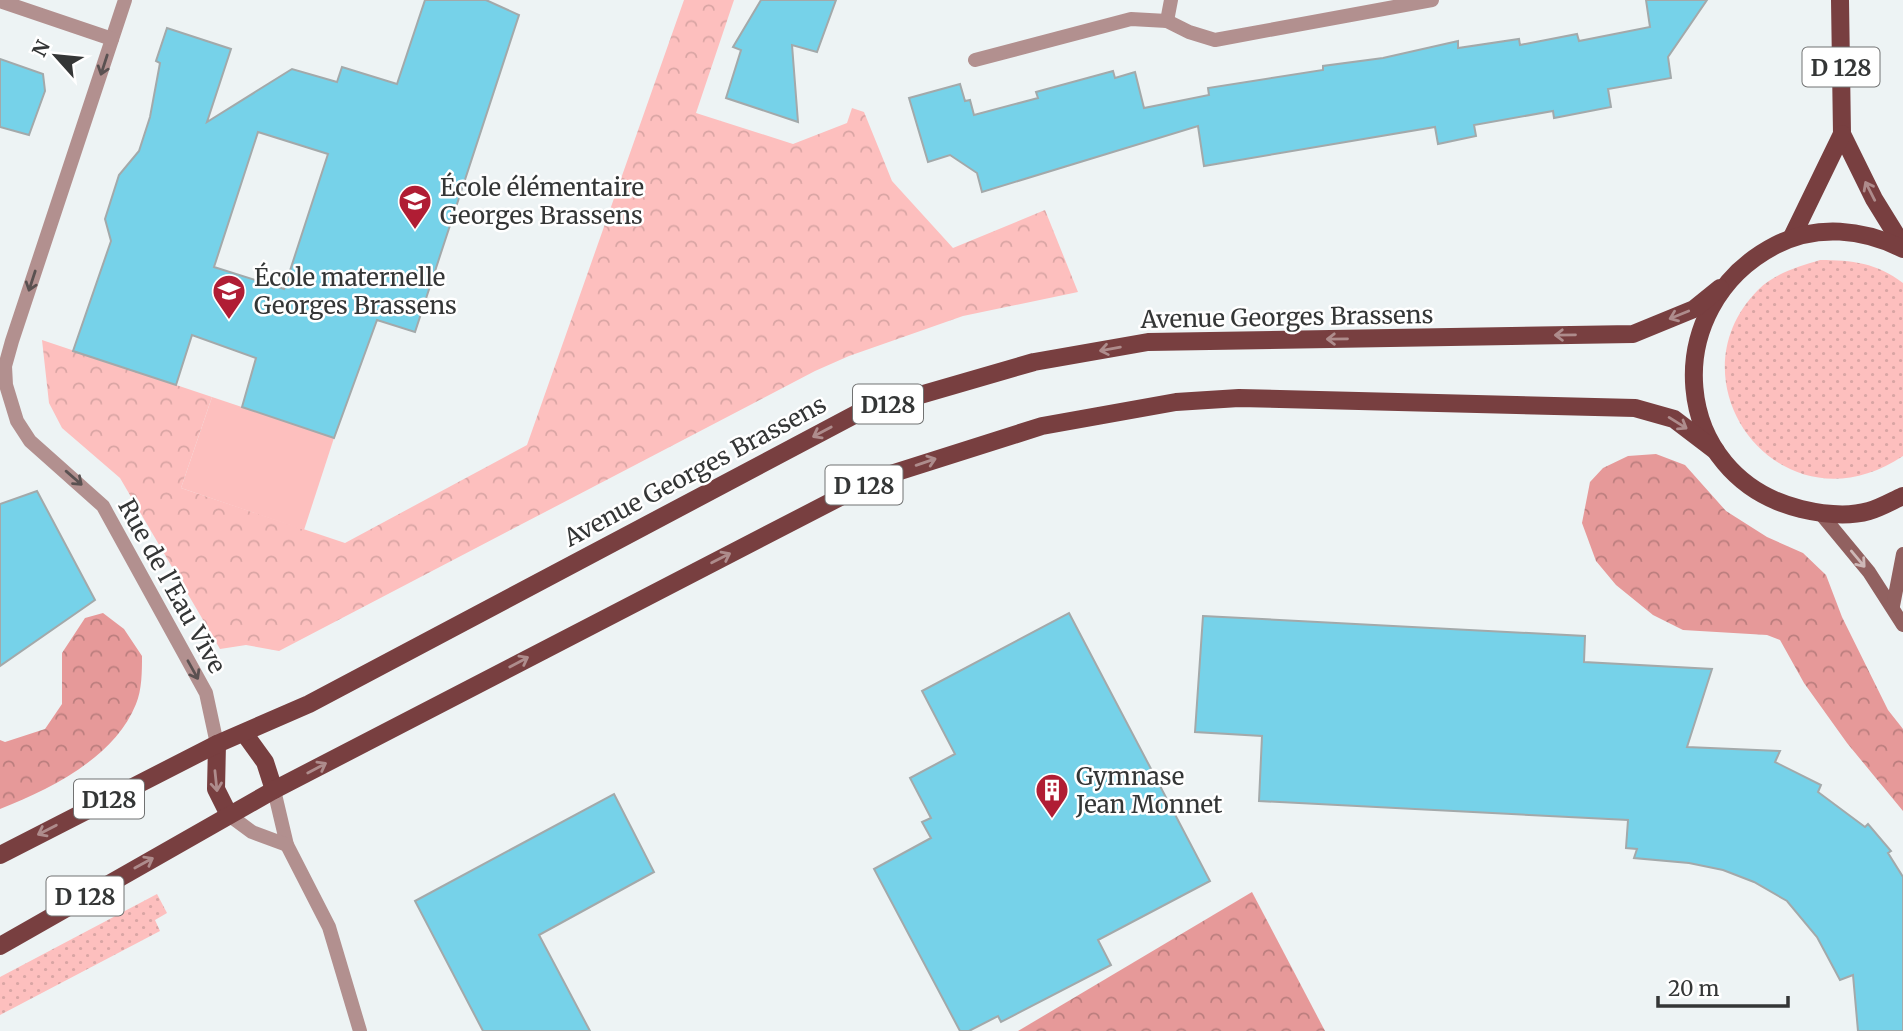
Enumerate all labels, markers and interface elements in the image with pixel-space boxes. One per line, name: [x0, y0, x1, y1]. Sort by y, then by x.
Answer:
north arrow: [21, 21, 91, 91]
text: N: [27, 36, 55, 60]
road number: D 128: [1802, 48, 1880, 86]
one-way arrow: [96, 54, 109, 76]
place label: École élémentaire Georges Brassens: [440, 171, 644, 231]
school or university icon: École élémentaire Georges Brassens: [396, 182, 434, 231]
one-way arrow: [1863, 182, 1877, 202]
place label: École maternelle Georges Brassens: [254, 261, 457, 321]
one-way arrow: [25, 270, 38, 292]
school or university icon: École maternelle Georges Brassens: [210, 272, 248, 321]
street label: Avenue Georges Brassens: [1139, 299, 1434, 335]
one-way arrow: [1669, 310, 1690, 323]
one-way arrow: [1553, 328, 1576, 342]
one-way arrow: [1326, 332, 1349, 346]
one-way arrow: [1099, 343, 1122, 356]
road number: D128: [853, 384, 923, 424]
street label: Avenue Georges Brassens: [558, 389, 832, 554]
one-way arrow: [1668, 417, 1688, 431]
one-way arrow: [812, 426, 833, 439]
one-way arrow: [915, 455, 937, 467]
road number: D 128: [826, 466, 903, 505]
one-way arrow: [65, 470, 83, 486]
street label: Rue de l'Eau Vive: [111, 493, 233, 679]
one-way arrow: [1850, 550, 1866, 568]
one-way arrow: [710, 551, 731, 564]
one-way arrow: [508, 655, 529, 669]
one-way arrow: [187, 659, 201, 680]
one-way arrow: [306, 760, 327, 774]
place label: Gymnase Jean Monnet: [1075, 761, 1223, 820]
one-way arrow: [210, 769, 223, 792]
building icon: Gymnase Jean Monnet: [1033, 771, 1071, 820]
road number: D128: [74, 779, 144, 818]
one-way arrow: [37, 824, 58, 838]
one-way arrow: [133, 856, 154, 869]
road number: D 128: [46, 876, 124, 916]
scale bar: [1658, 964, 1787, 1008]
text: 20 m: [1668, 975, 1720, 1002]

